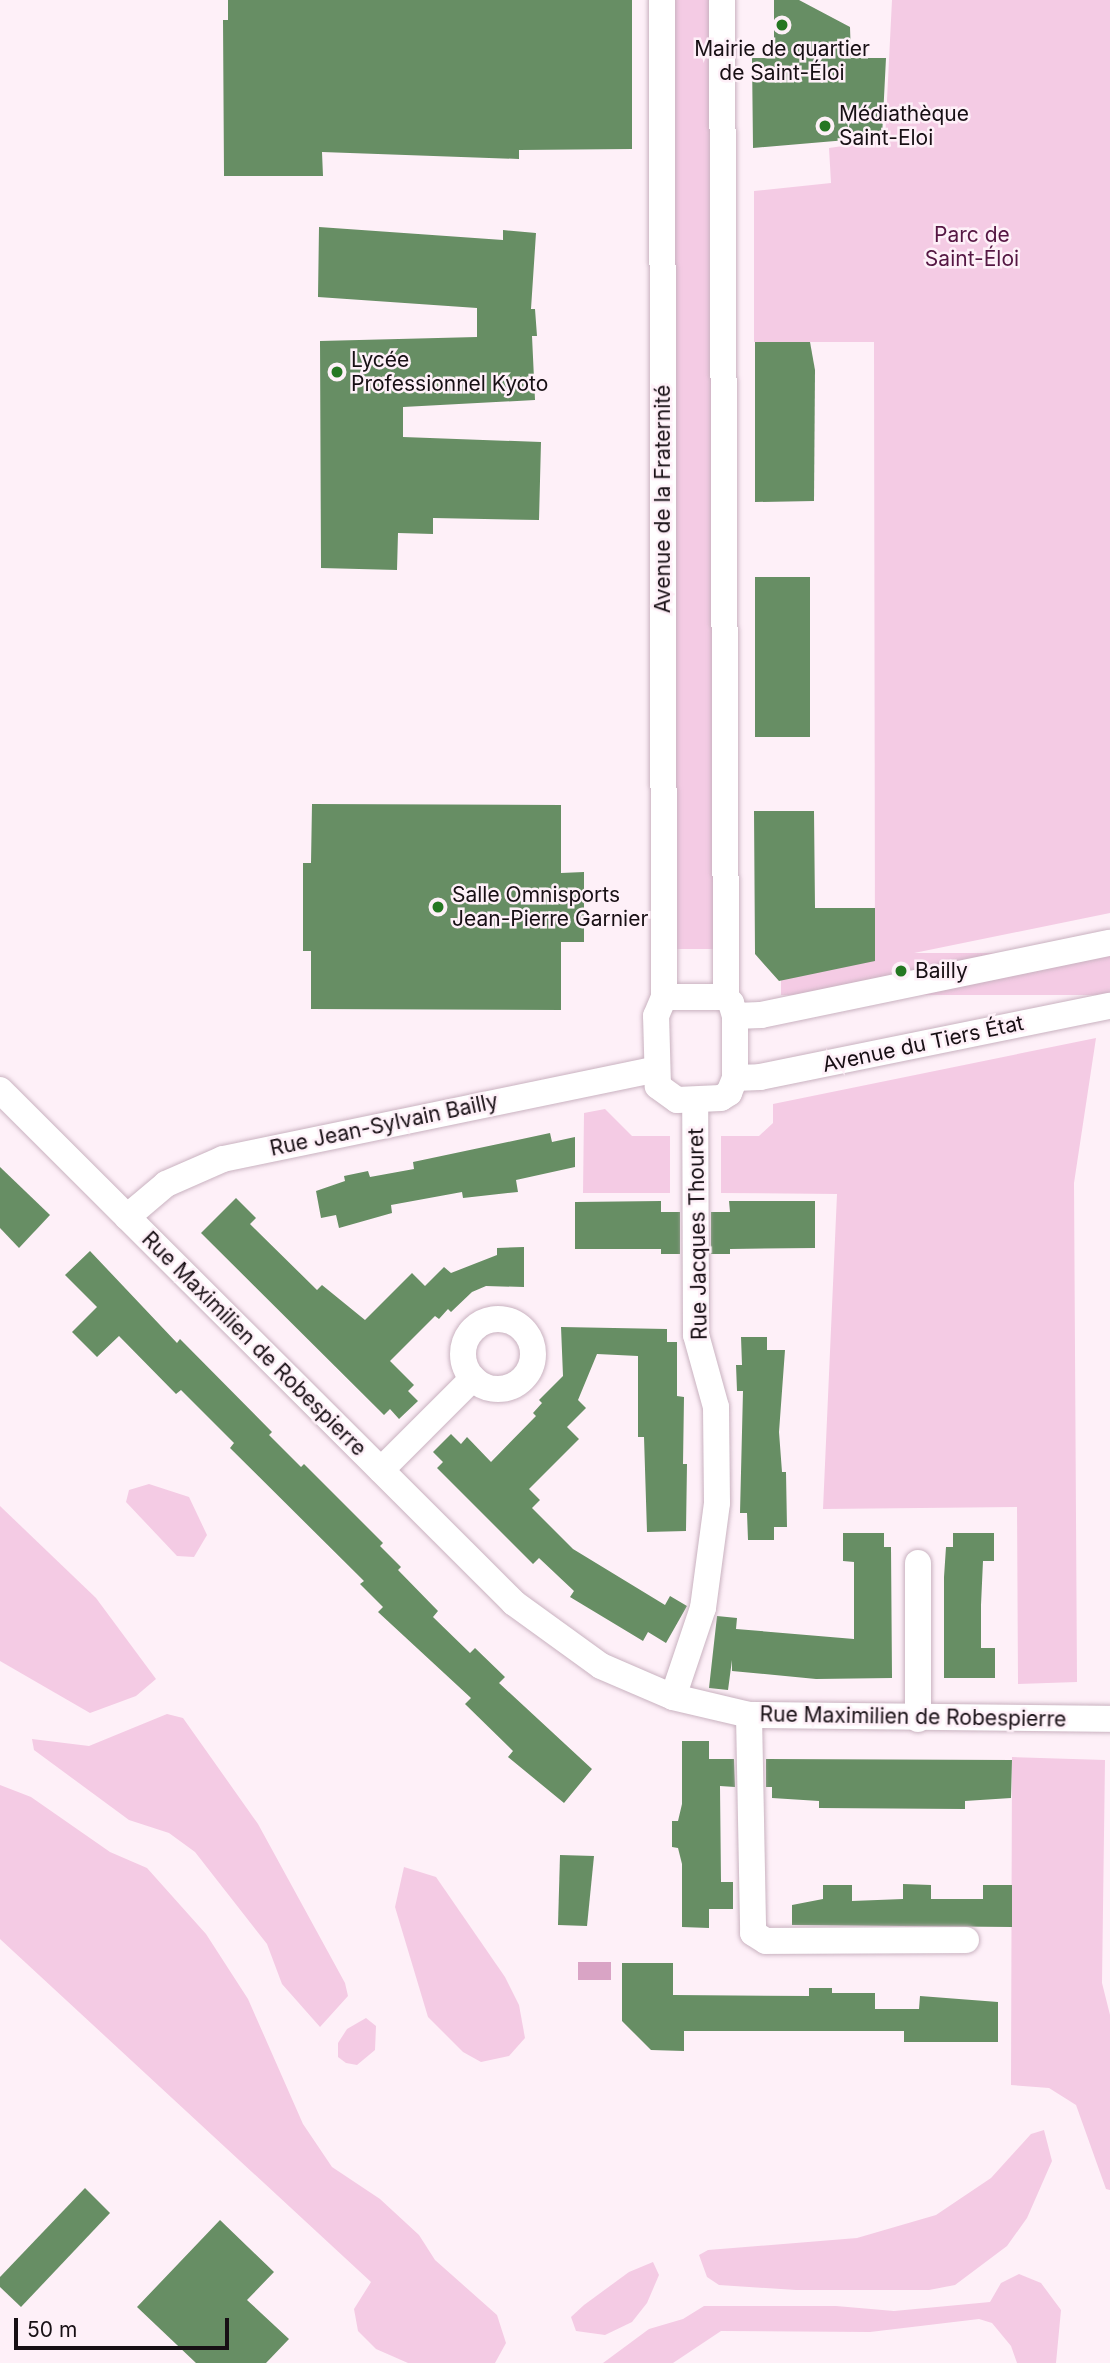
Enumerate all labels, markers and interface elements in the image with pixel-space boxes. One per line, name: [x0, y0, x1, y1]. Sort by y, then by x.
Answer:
marker: Mairie de quartier de Saint-Éloi: [774, 17, 790, 33]
place label: Mairie de quartier de Saint-Éloi: [694, 36, 870, 86]
place label: Médiathèque Saint-Eloi: [839, 101, 969, 151]
marker: Médiathèque Saint-Eloi: [817, 118, 833, 134]
park label: Parc de Saint-Éloi: [925, 222, 1019, 272]
place label: Lycée Professionnel Kyoto: [351, 347, 548, 397]
marker: Lycée Professionnel Kyoto: [329, 364, 345, 380]
street label: Avenue de la Fraternité: [650, 385, 676, 613]
place label: Salle Omnisports Jean-Pierre Garnier: [452, 882, 648, 932]
marker: Salle Omnisports Jean-Pierre Garnier: [430, 899, 446, 915]
place label: Bailly: [915, 958, 968, 984]
marker: Bailly: [893, 963, 909, 979]
street label: Avenue du Tiers État: [820, 1010, 1026, 1078]
street label: Rue Jean-Sylvain Bailly: [268, 1089, 500, 1161]
street label: Rue Jacques Thouret: [684, 1128, 712, 1340]
street label: Rue Maximilien de Robespierre: [137, 1227, 371, 1461]
street label: Rue Maximilien de Robespierre: [759, 1702, 1067, 1732]
scale bar: [18, 2304, 233, 2348]
text: 50 m: [27, 2317, 77, 2342]

